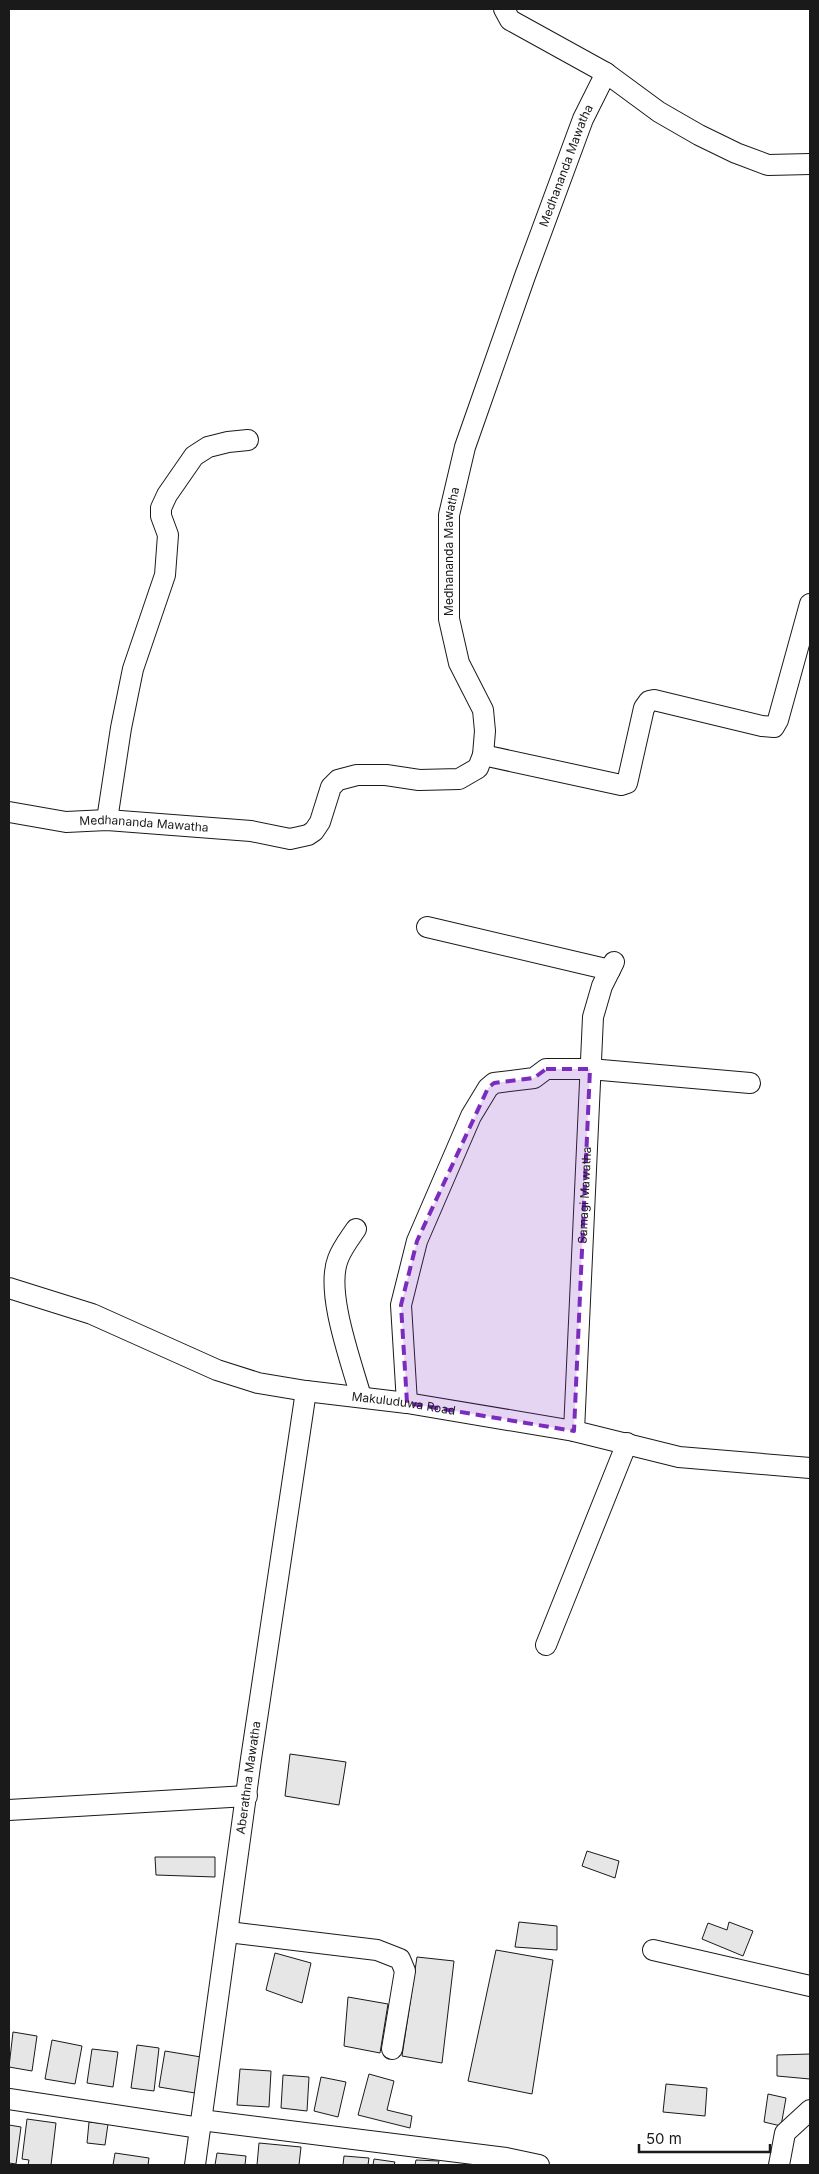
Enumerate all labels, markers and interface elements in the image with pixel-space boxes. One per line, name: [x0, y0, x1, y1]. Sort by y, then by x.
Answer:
street label: Medhananda Mawatha: [536, 102, 596, 229]
street label: Medhananda Mawatha: [441, 485, 462, 616]
street label: Medhananda Mawatha: [79, 812, 209, 835]
street label: Samagi Mawatha: [575, 1146, 594, 1244]
street label: Makuluduwa Road: [351, 1388, 457, 1418]
street label: Aberathna Mawatha: [233, 1720, 264, 1835]
scale bar: [639, 2122, 770, 2154]
text: 50 m: [646, 2129, 682, 2148]

